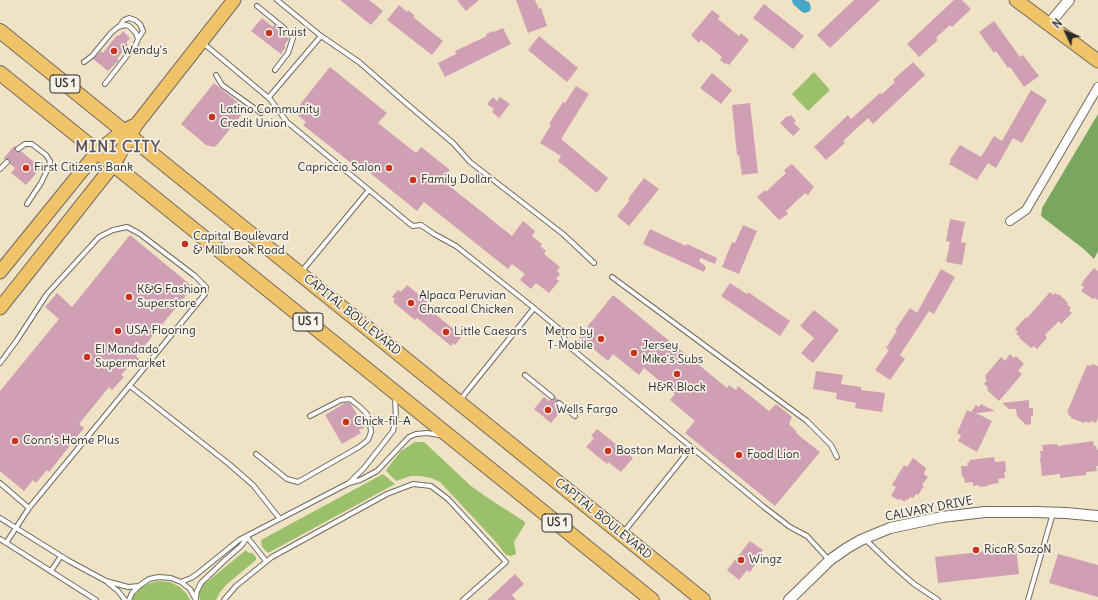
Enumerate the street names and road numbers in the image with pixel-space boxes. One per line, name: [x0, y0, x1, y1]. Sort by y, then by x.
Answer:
road number: US 1: [50, 75, 80, 93]
street label: CAPITAL BOULEVARD: [301, 271, 403, 359]
road number: US 1: [293, 313, 323, 331]
street label: CAPITAL BOULEVARD: [552, 475, 654, 563]
street label: CALVARY DRIVE: [884, 493, 974, 525]
road number: US 1: [542, 514, 572, 532]

